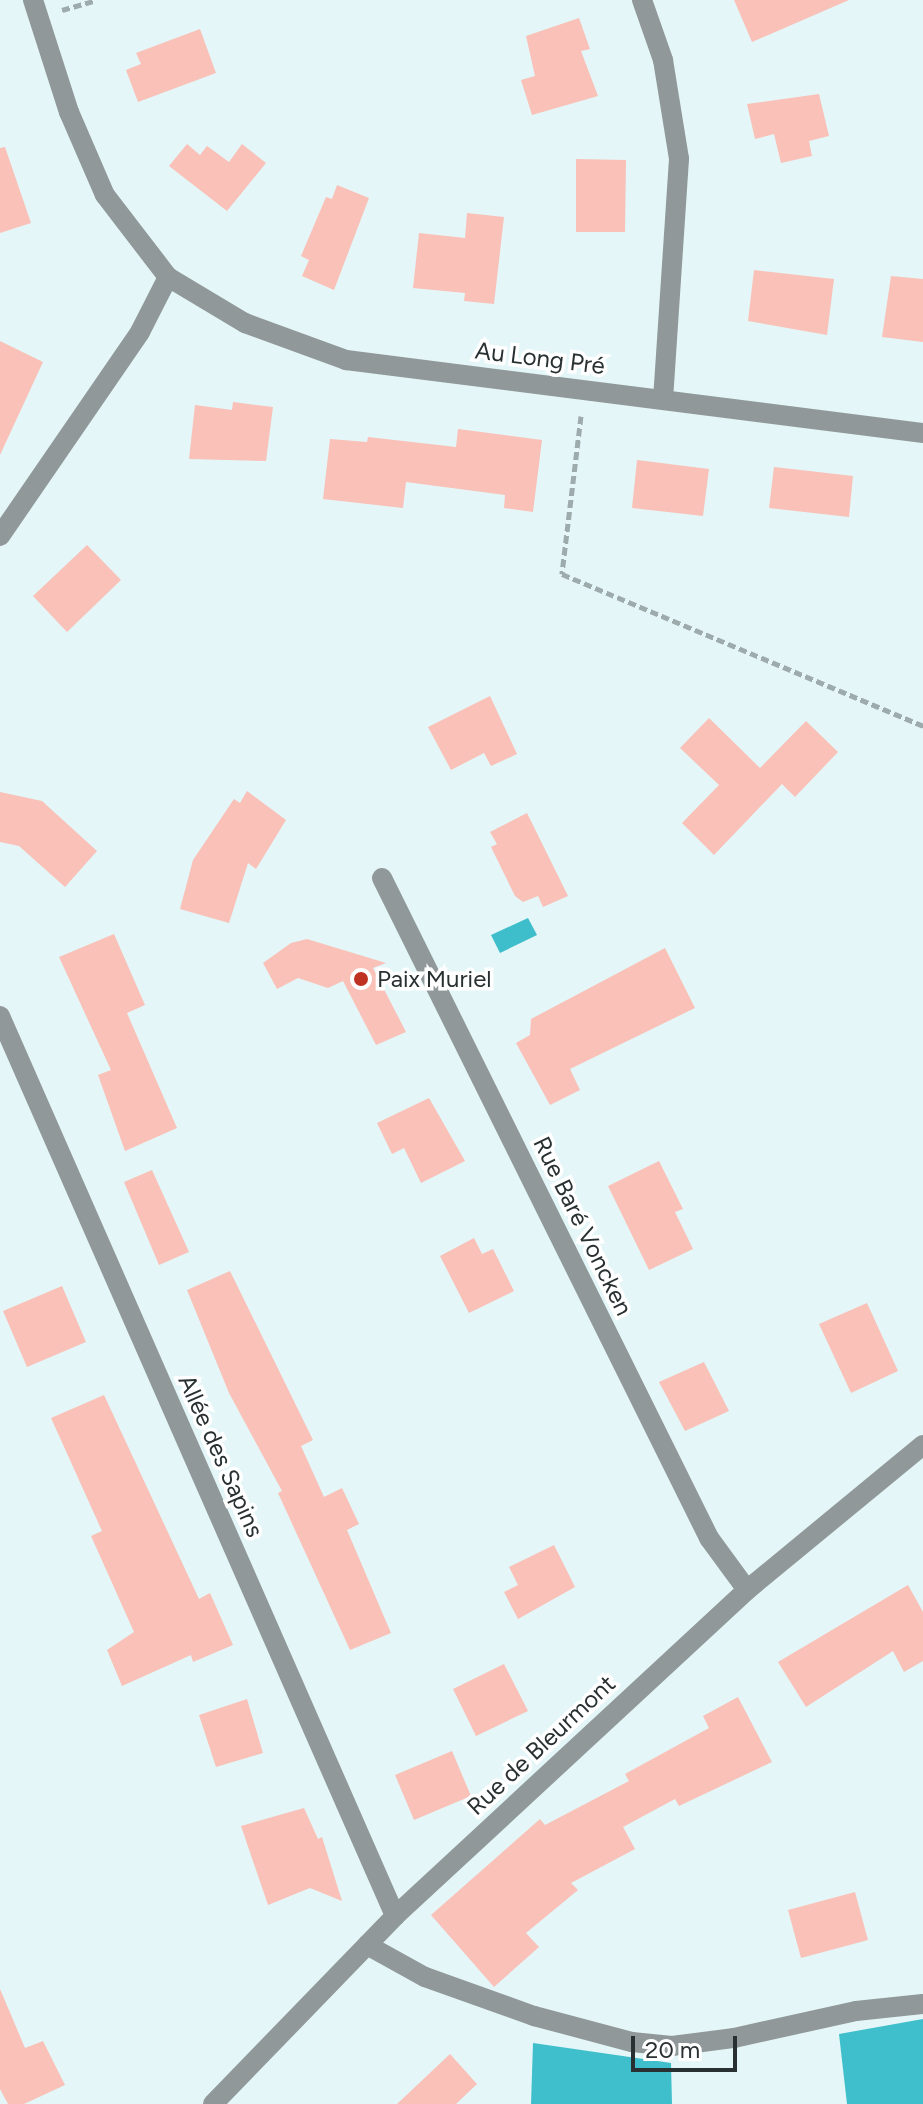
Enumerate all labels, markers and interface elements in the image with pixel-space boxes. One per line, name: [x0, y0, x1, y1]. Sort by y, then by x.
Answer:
street label: Au Long Pré: [474, 336, 606, 380]
place label: Paix Muriel: [377, 965, 492, 993]
marker: Paix Muriel: [352, 970, 370, 988]
street label: Rue Baré Voncken: [527, 1132, 639, 1320]
street label: Allée des Sapins: [172, 1370, 270, 1542]
street label: Rue de Bleurmont: [461, 1669, 621, 1821]
scale bar: [635, 2020, 741, 2070]
text: 20 m: [645, 2035, 700, 2064]

